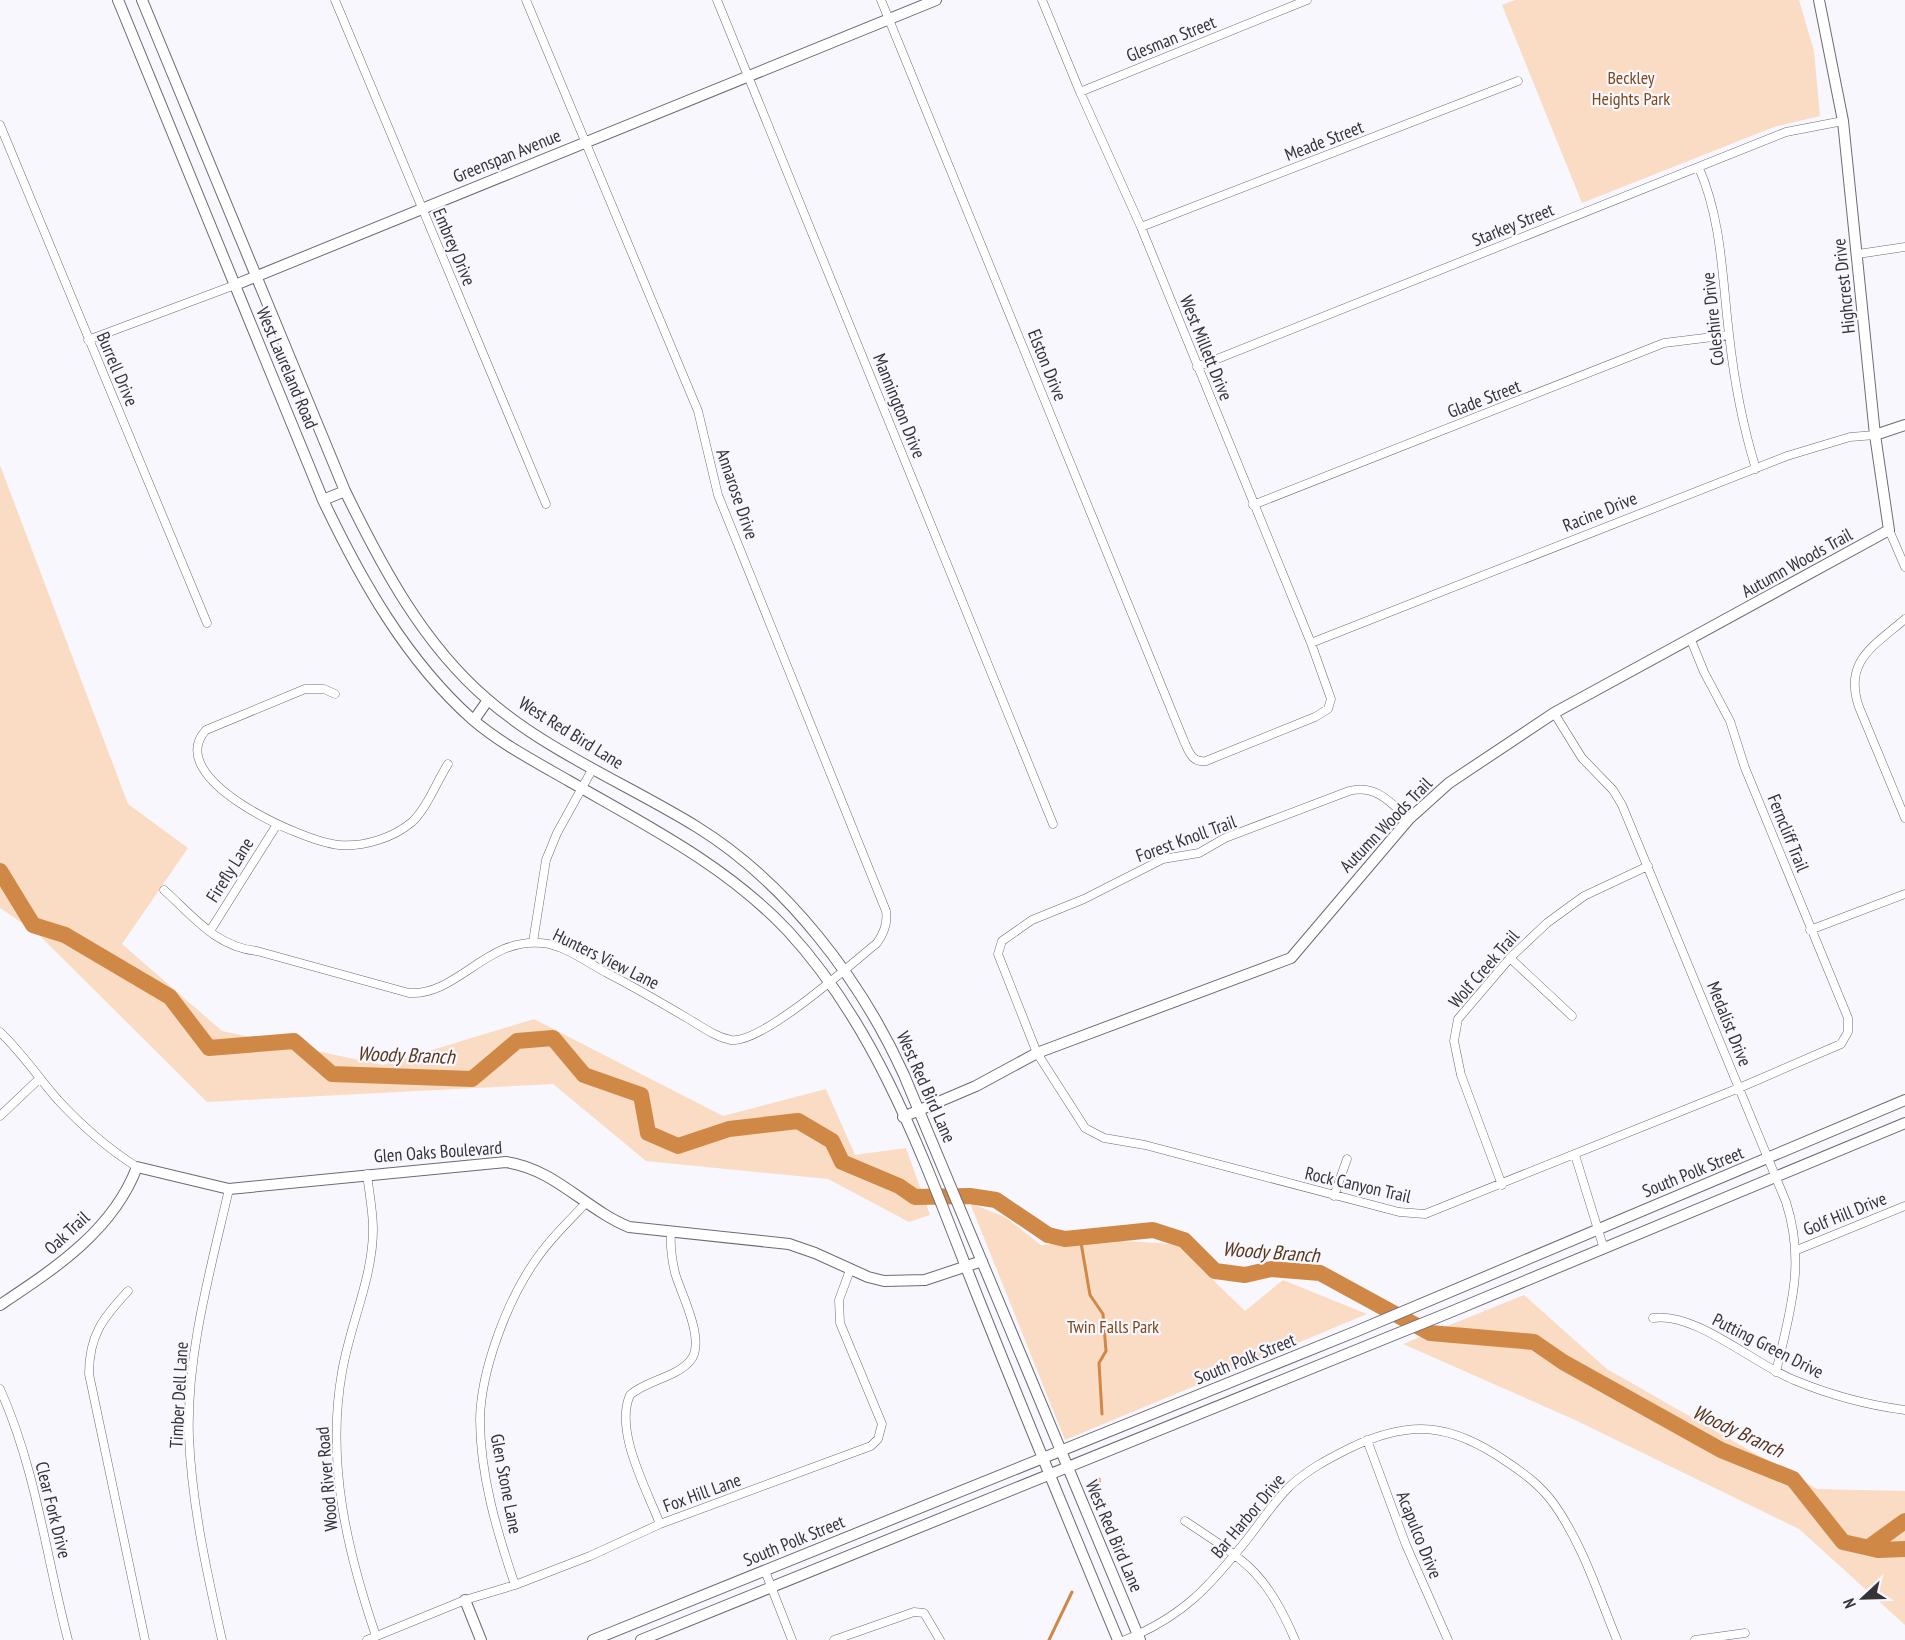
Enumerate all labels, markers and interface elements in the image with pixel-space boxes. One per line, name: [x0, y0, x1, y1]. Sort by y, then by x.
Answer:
street label: Glesman Street: [1123, 10, 1219, 67]
park label: Beckley Heights Park: [1592, 66, 1670, 110]
street label: Meade Street: [1281, 115, 1366, 166]
street label: Greenspan Avenue: [450, 123, 564, 188]
street label: Starkey Street: [1469, 198, 1557, 251]
street label: Embrey Drive: [428, 205, 481, 289]
street label: Highcrest Drive: [1827, 237, 1860, 335]
street label: Coleshire Drive: [1696, 271, 1729, 367]
street label: West Millett Drive: [1175, 292, 1238, 404]
street label: West Laureland Road: [251, 303, 323, 432]
street label: Elston Drive: [1023, 326, 1072, 404]
street label: Burrell Drive: [92, 328, 143, 409]
street label: Mannington Drive: [868, 350, 931, 462]
street label: Glade Street: [1444, 374, 1524, 423]
street label: Annarose Drive: [711, 446, 764, 542]
street label: Racine Drive: [1559, 486, 1640, 537]
street label: Autumn Woods Trail: [1737, 522, 1857, 602]
street label: West Red Bird Lane: [515, 691, 628, 774]
street label: Autumn Woods Trail: [1335, 772, 1437, 877]
street label: Ferncliff Trail: [1763, 791, 1815, 876]
street label: Forest Knoll Trail: [1133, 809, 1240, 867]
street label: Firefly Lane: [201, 833, 258, 906]
street label: Hunters View Lane: [549, 923, 663, 994]
street label: Wolf Creek Trail: [1443, 924, 1524, 1013]
street label: Medalist Drive: [1702, 978, 1757, 1070]
street label: West Red Bird Lane: [892, 1028, 961, 1146]
water label: Woody Branch: [357, 1040, 456, 1070]
street label: Glen Oaks Boulevard: [373, 1136, 503, 1167]
street label: South Polk Street: [1639, 1141, 1747, 1202]
street label: Rock Canyon Trail: [1303, 1161, 1414, 1208]
street label: Golf Hill Drive: [1800, 1186, 1890, 1241]
street label: Oak Trail: [39, 1205, 95, 1259]
water label: Woody Branch: [1221, 1236, 1322, 1268]
street label: Putting Green Drive: [1709, 1308, 1828, 1383]
park label: Twin Falls Park: [1067, 1315, 1159, 1338]
street label: South Polk Street: [1191, 1328, 1299, 1389]
street label: Timber Dell Lane: [164, 1341, 193, 1449]
water label: Woody Branch: [1688, 1399, 1789, 1464]
street label: Wood River Road: [310, 1426, 343, 1532]
street label: Glen Stone Lane: [486, 1432, 527, 1536]
street label: Clear Fork Drive: [30, 1459, 77, 1561]
street label: Fox Hill Lane: [660, 1468, 744, 1517]
street label: Bar Harbor Drive: [1206, 1469, 1290, 1563]
street label: West Red Bird Lane: [1081, 1476, 1148, 1595]
street label: Acapulco Drive: [1392, 1488, 1447, 1582]
street label: South Polk Street: [740, 1510, 848, 1571]
north arrow: [1833, 1568, 1893, 1628]
text: N: [1838, 1596, 1860, 1611]

